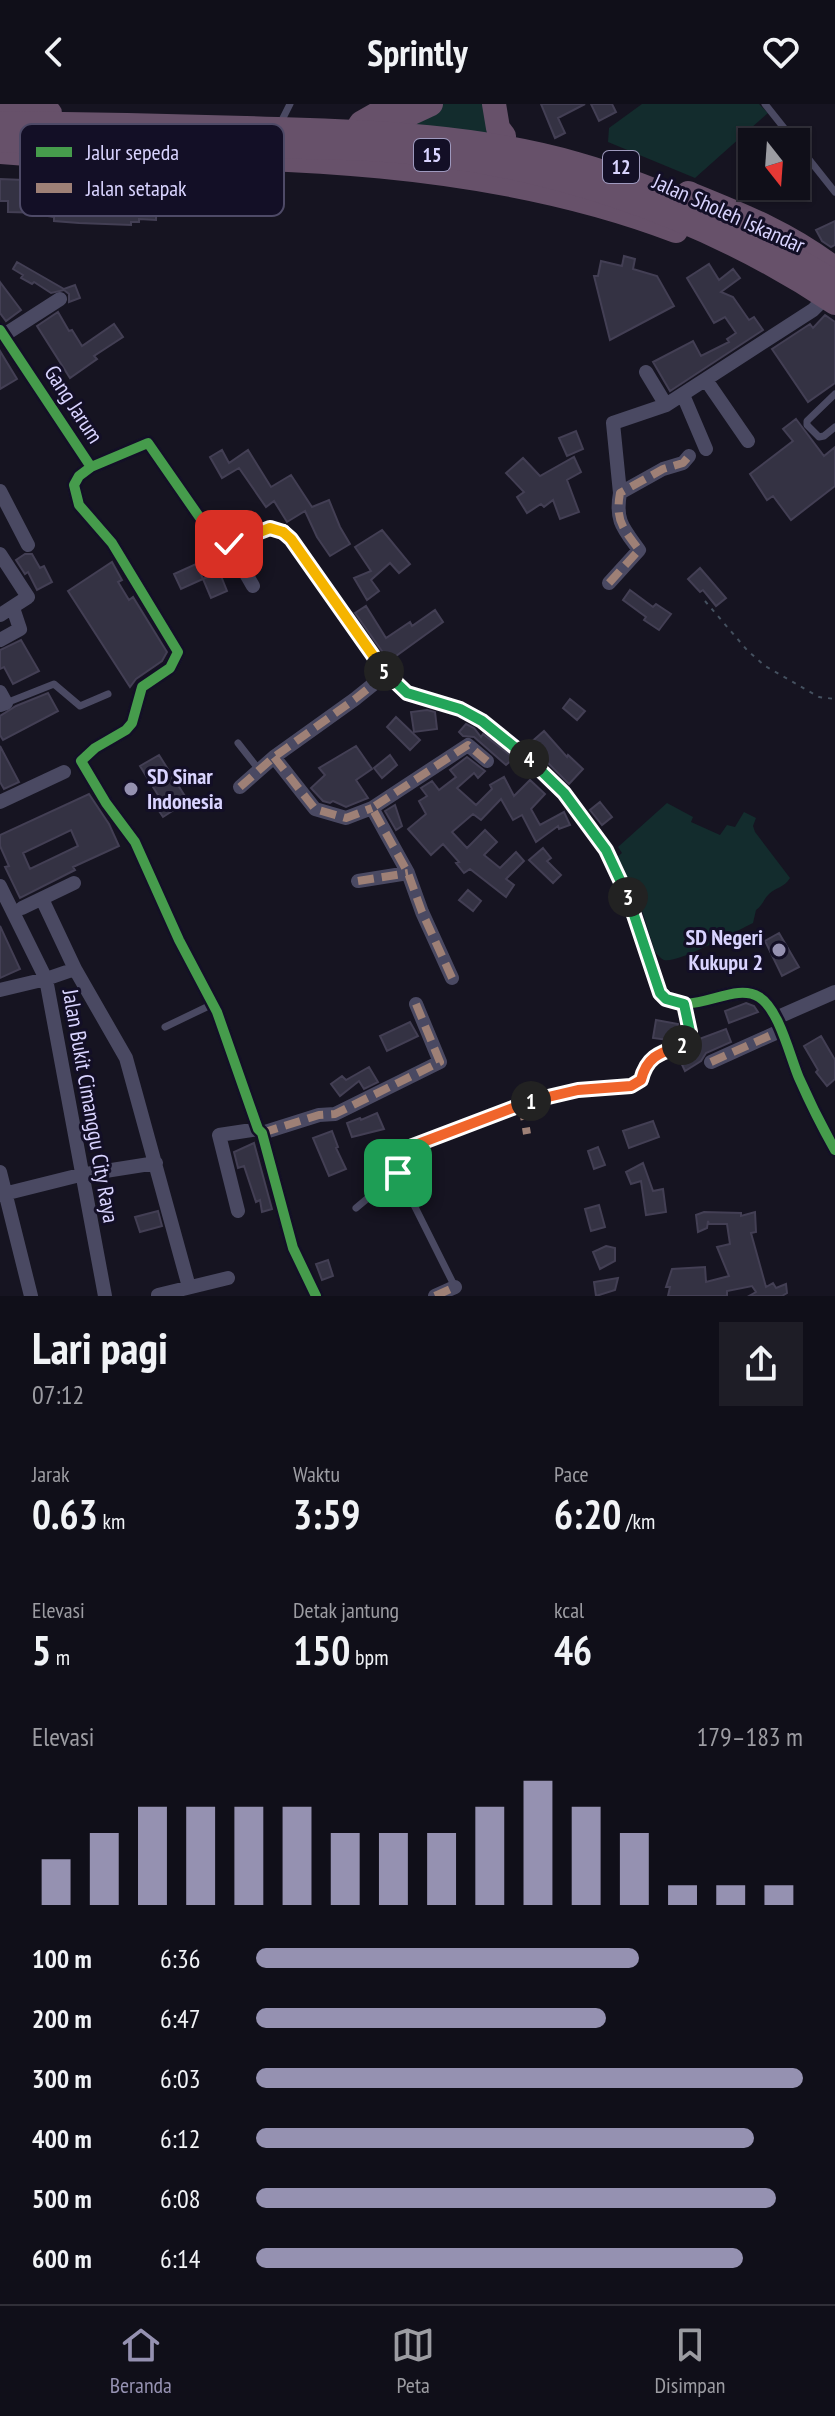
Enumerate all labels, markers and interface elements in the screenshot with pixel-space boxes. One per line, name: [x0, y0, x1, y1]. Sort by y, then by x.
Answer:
text: Sprintly: [367, 29, 468, 76]
icon: back: [32, 30, 76, 74]
icon: heart: [759, 30, 803, 74]
legend: [20, 124, 284, 216]
north arrow: [738, 128, 810, 200]
map controls: [738, 128, 810, 200]
text: Jalur sepeda: [85, 138, 179, 166]
road number: 15: [414, 139, 450, 171]
road number: 12: [603, 151, 639, 183]
street label: Jalan Sholeh Iskandar: [648, 167, 809, 259]
text: Jalan setapak: [85, 174, 187, 202]
street label: Gang Jarum: [38, 360, 110, 448]
pin: [195, 510, 263, 578]
icon: check: [207, 522, 251, 566]
pin: 5: [364, 651, 404, 691]
text: 5: [379, 657, 389, 685]
pin: 4: [509, 739, 549, 779]
text: 4: [524, 745, 534, 773]
place label: SD Sinar Indonesia: [147, 762, 223, 815]
marker: SD Sinar Indonesia: [122, 780, 140, 798]
pin: 3: [608, 877, 648, 917]
text: 3: [623, 883, 633, 911]
place label: SD Negeri Kukupu 2: [685, 923, 763, 976]
marker: SD Negeri Kukupu 2: [770, 941, 788, 959]
street label: Jalan Bukit Cimanggu City Raya: [56, 986, 125, 1225]
pin: 2: [662, 1025, 702, 1065]
text: 2: [677, 1031, 687, 1059]
pin: 1: [511, 1081, 551, 1121]
text: 1: [526, 1087, 536, 1115]
pin: [364, 1139, 432, 1207]
icon: arrive: [376, 1151, 420, 1195]
text: Lari pagi: [32, 1319, 168, 1376]
button: share: [719, 1322, 803, 1406]
text: 07:12: [32, 1378, 84, 1411]
text: Jarak: [32, 1460, 69, 1488]
text: Waktu: [293, 1460, 340, 1488]
text: Pace: [554, 1460, 589, 1488]
text: 0.63: [32, 1488, 98, 1540]
text: 3:59: [293, 1488, 360, 1540]
text: 6:20: [554, 1488, 621, 1540]
text: km: [98, 1507, 125, 1535]
text: /km: [621, 1507, 655, 1535]
text: Elevasi: [32, 1596, 85, 1624]
text: Detak jantung: [293, 1596, 399, 1624]
text: kcal: [554, 1596, 584, 1624]
text: 5: [32, 1624, 51, 1676]
text: 150: [293, 1624, 350, 1676]
text: 46: [554, 1624, 592, 1676]
text: m: [51, 1643, 70, 1671]
text: bpm: [350, 1643, 388, 1671]
text: Elevasi: [32, 1720, 94, 1753]
text: 179–183 m: [697, 1720, 803, 1753]
text: 100 m: [32, 1942, 92, 1975]
text: 6:36: [160, 1942, 200, 1975]
text: 200 m: [32, 2002, 92, 2035]
text: 6:47: [160, 2002, 200, 2035]
text: 300 m: [32, 2062, 92, 2095]
text: 6:03: [160, 2062, 200, 2095]
text: 400 m: [32, 2122, 92, 2155]
text: 6:12: [160, 2122, 200, 2155]
text: 500 m: [32, 2182, 92, 2215]
text: 6:08: [160, 2182, 200, 2215]
text: 600 m: [32, 2242, 92, 2275]
text: 6:14: [160, 2242, 200, 2275]
tab: Beranda: [110, 2323, 172, 2399]
tab: Peta: [391, 2323, 435, 2399]
tab: Disimpan: [654, 2323, 725, 2399]

